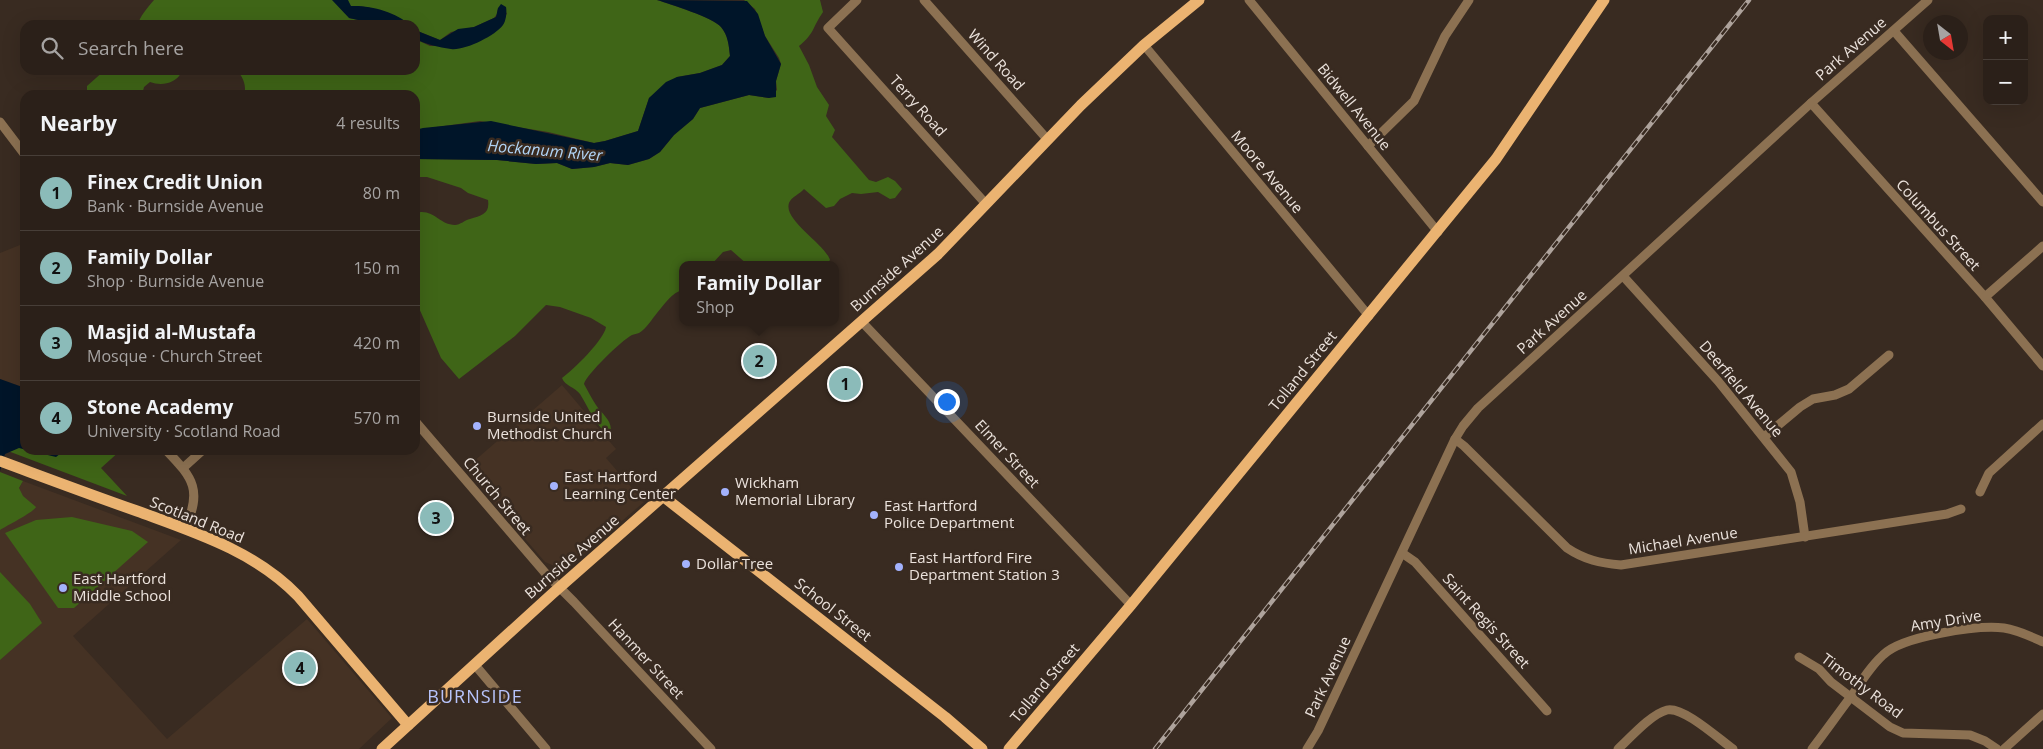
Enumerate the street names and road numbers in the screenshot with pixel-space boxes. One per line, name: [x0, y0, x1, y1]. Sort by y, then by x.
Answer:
street label: Park Avenue: [1811, 12, 1890, 84]
street label: Wind Road: [964, 25, 1030, 94]
street label: Bidwell Avenue: [1314, 59, 1396, 154]
street label: Terry Road: [886, 70, 952, 140]
street label: Moore Avenue: [1227, 126, 1308, 217]
street label: Columbus Street: [1892, 174, 1985, 274]
street label: Burnside Avenue: [845, 221, 947, 315]
street label: Park Avenue: [1512, 285, 1591, 358]
street label: Tolland Street: [1264, 326, 1341, 415]
street label: Deerfield Avenue: [1695, 336, 1788, 441]
street label: Elmer Street: [971, 415, 1044, 492]
street label: Church Street: [459, 452, 536, 539]
street label: Scotland Road: [147, 491, 247, 547]
street label: Burnside Avenue: [520, 510, 623, 603]
street label: Michael Avenue: [1627, 522, 1739, 559]
street label: Saint Regis Street: [1439, 569, 1535, 672]
street label: School Street: [791, 573, 876, 645]
street label: Amy Drive: [1909, 605, 1983, 635]
street label: Hanmer Street: [604, 614, 689, 703]
street label: Park Avenue: [1300, 633, 1355, 720]
street label: Tolland Street: [1005, 639, 1083, 726]
street label: Timothy Road: [1818, 648, 1907, 722]

